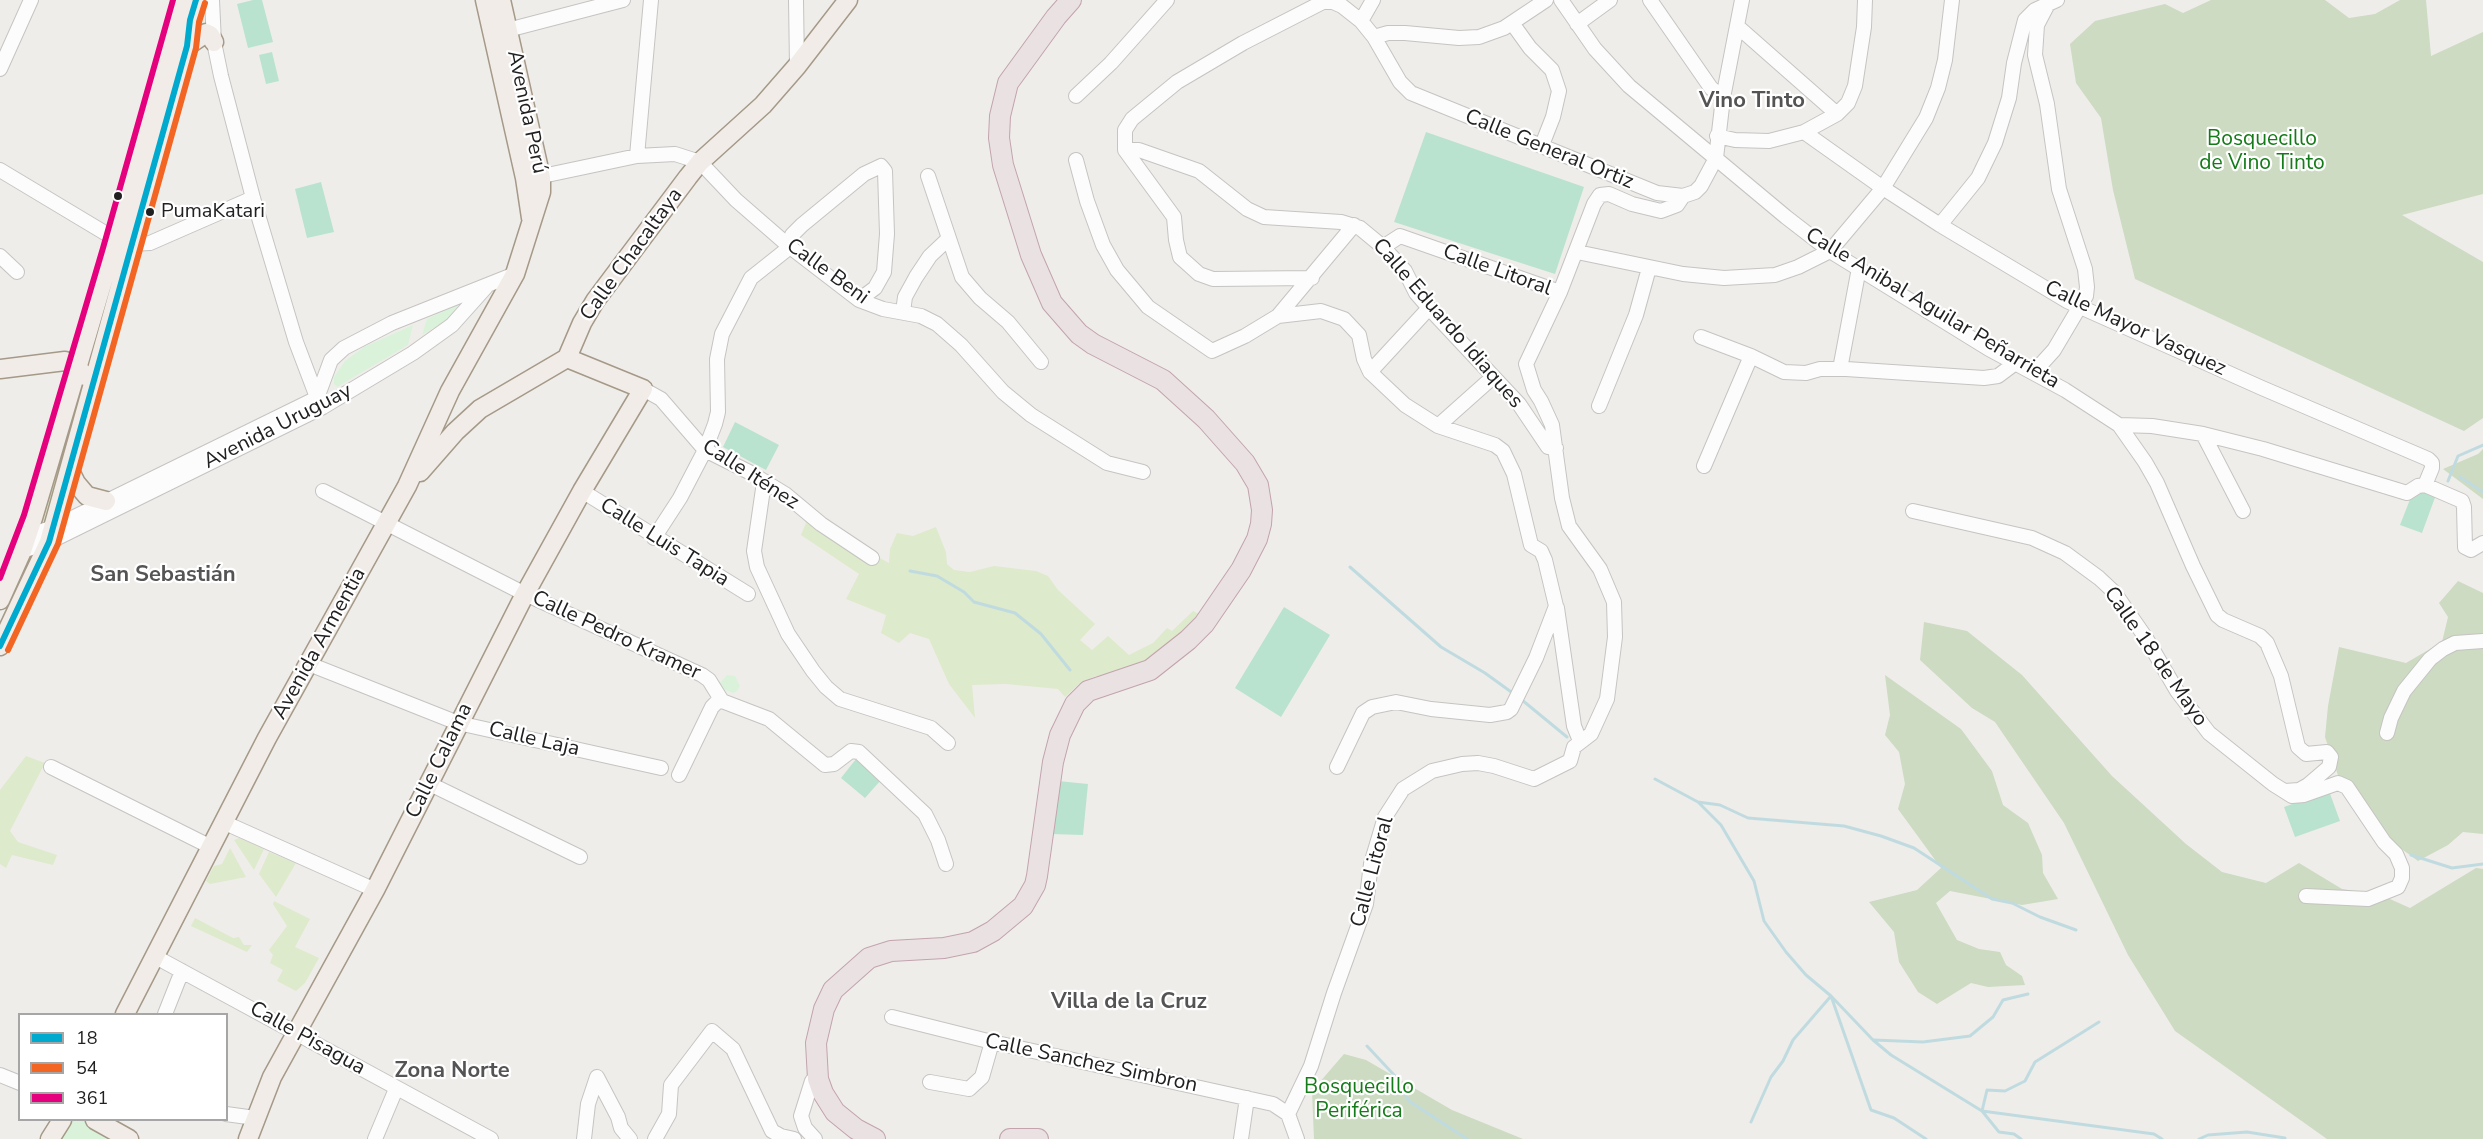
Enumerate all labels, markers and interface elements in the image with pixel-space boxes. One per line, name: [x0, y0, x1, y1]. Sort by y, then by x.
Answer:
street label: Avenida Perú: [501, 48, 551, 176]
district label: Vino Tinto: [1699, 89, 1805, 115]
street label: Calle General Ortiz: [1461, 105, 1637, 195]
park label: Bosquecillo de Vino Tinto: [2199, 127, 2325, 177]
street label: Calle Chacaltaya: [575, 184, 689, 326]
unlabelled marker: [112, 190, 124, 202]
place label: PumaKatari: [161, 200, 265, 224]
marker: PumaKatari: [144, 206, 156, 218]
street label: Calle Anibal Aguilar Peñarrieta: [1800, 223, 2064, 395]
street label: Calle Beni: [781, 234, 873, 310]
street label: Calle Eduardo Idiaques: [1366, 234, 1528, 414]
street label: Calle Litoral: [1439, 240, 1555, 302]
street label: Calle Mayor Vasquez: [2040, 276, 2230, 382]
street label: Avenida Uruguay: [200, 379, 356, 475]
street label: Calle Iténez: [697, 434, 803, 516]
street label: Calle Luis Tapia: [595, 493, 733, 593]
district label: San Sebastián: [90, 563, 236, 589]
street label: Avenida Armentia: [268, 564, 372, 724]
street label: Calle 18 de Mayo: [2097, 582, 2213, 732]
street label: Calle Pedro Kramer: [528, 586, 704, 686]
street label: Calle Calama: [401, 699, 479, 823]
street label: Calle Laja: [486, 717, 582, 763]
street label: Calle Litoral: [1346, 814, 1400, 930]
district label: Villa de la Cruz: [1051, 990, 1207, 1016]
street label: Calle Pisagua: [245, 997, 369, 1081]
legend: [18, 1013, 228, 1121]
text: 18: [76, 1026, 98, 1050]
street label: Calle Sanchez Simbron: [982, 1029, 1200, 1099]
text: 54: [76, 1056, 98, 1080]
district label: Zona Norte: [394, 1059, 510, 1085]
park label: Bosquecillo Periférica: [1304, 1075, 1414, 1125]
text: 361: [76, 1086, 108, 1110]

